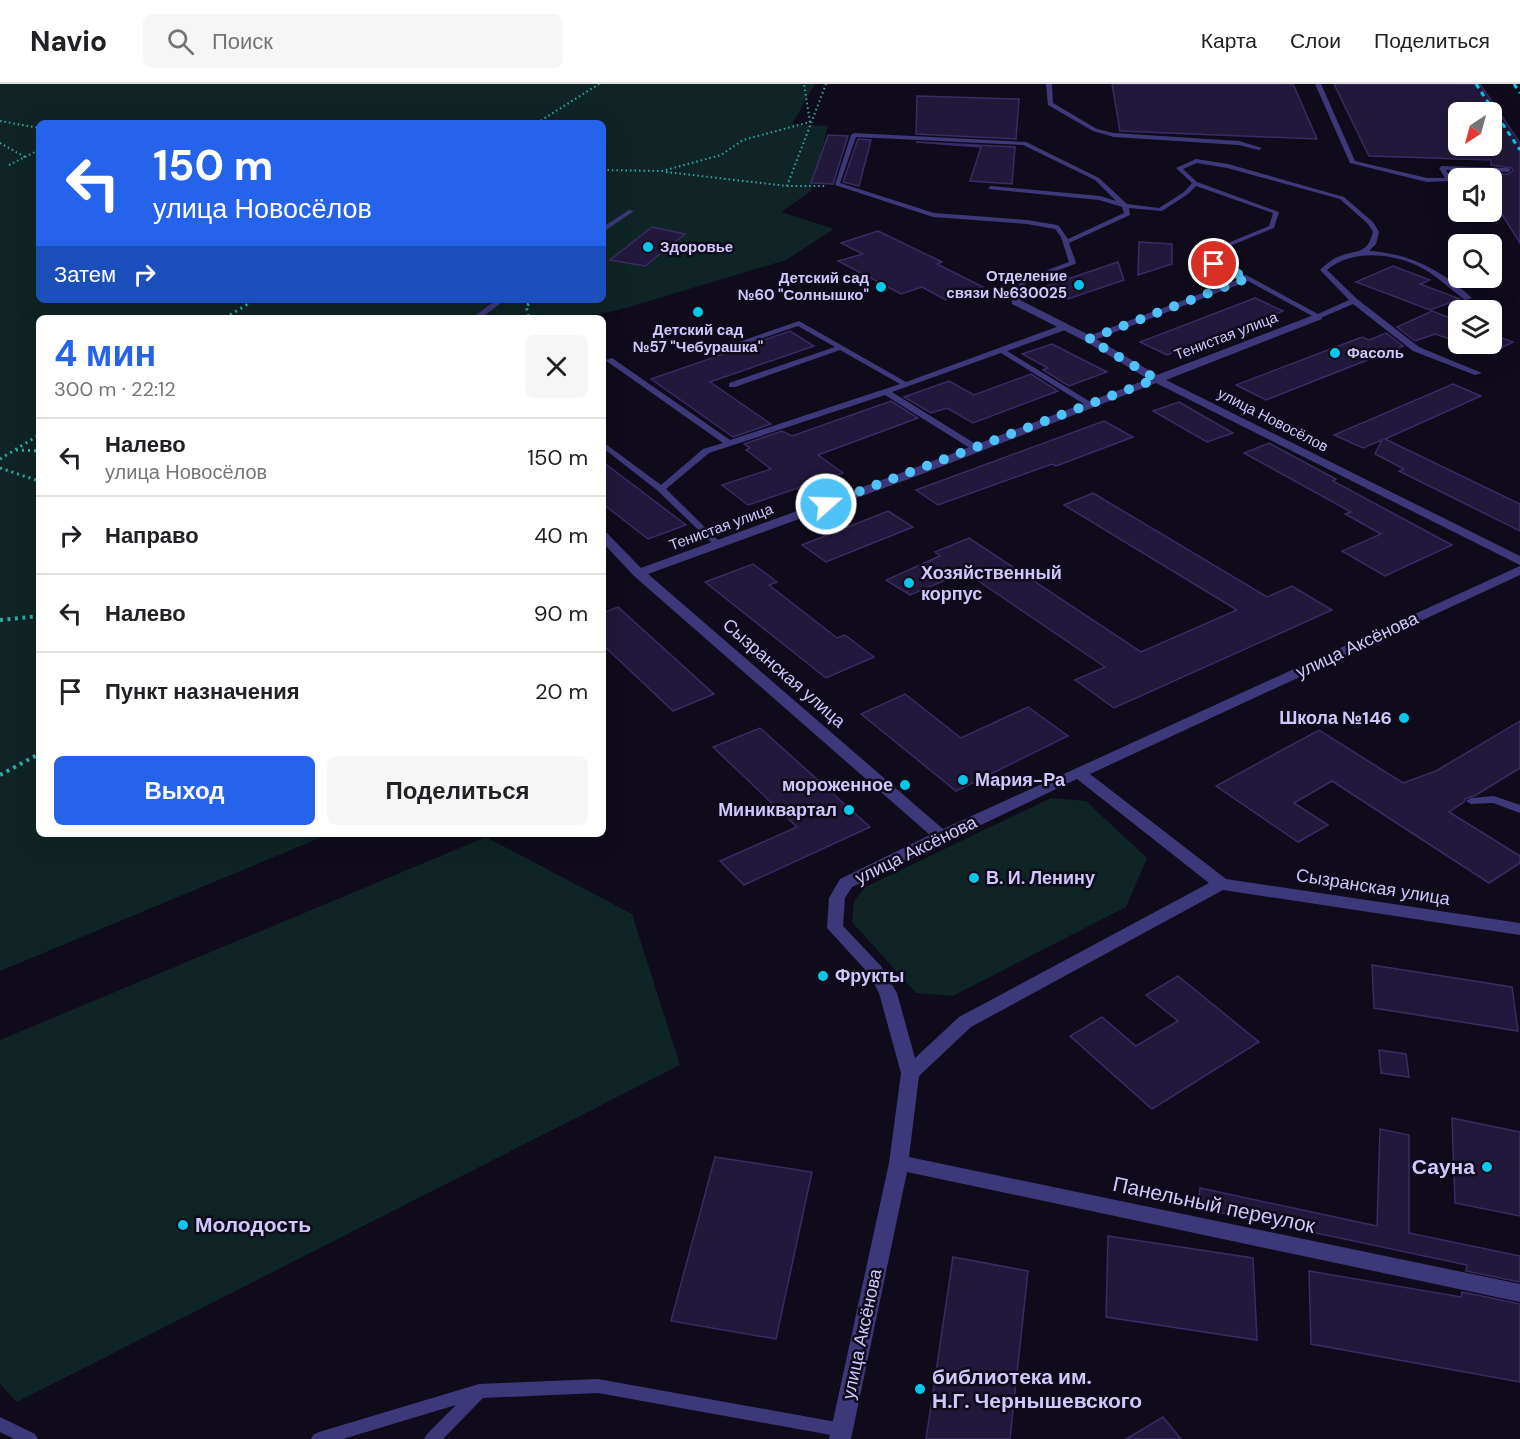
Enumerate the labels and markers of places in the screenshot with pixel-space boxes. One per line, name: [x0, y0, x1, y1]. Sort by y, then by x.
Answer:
place label: Здоровье: [660, 237, 733, 257]
pin: [1188, 238, 1239, 289]
marker: Здоровье: [641, 240, 655, 254]
place label: Отделение связи №630025: [946, 266, 1067, 303]
place label: Детский сад №60 "Солнышко": [738, 268, 869, 305]
marker: Отделение связи №630025: [1072, 278, 1086, 292]
marker: Детский сад №60 "Солнышко": [874, 280, 888, 294]
marker: Детский сад №57 "Чебурашка": [691, 305, 705, 319]
place label: Детский сад №57 "Чебурашка": [633, 320, 763, 357]
place label: Фасоль: [1347, 343, 1404, 363]
marker: Фасоль: [1328, 346, 1342, 360]
place label: Хозяйственный корпус: [921, 561, 1062, 606]
marker: Хозяйственный корпус: [902, 576, 916, 590]
place label: Школа №146: [1279, 706, 1392, 730]
marker: Школа №146: [1397, 711, 1411, 725]
place label: Мария-Ра: [975, 768, 1066, 792]
place label: мороженное: [782, 773, 893, 797]
marker: Мария-Ра: [956, 773, 970, 787]
marker: мороженное: [898, 778, 912, 792]
place label: Миниквартал: [718, 798, 837, 822]
marker: Миниквартал: [842, 803, 856, 817]
place label: В. И. Ленину: [986, 866, 1095, 890]
marker: В. И. Ленину: [967, 871, 981, 885]
place label: Фрукты: [835, 964, 904, 988]
marker: Фрукты: [816, 969, 830, 983]
place label: Сауна: [1412, 1153, 1475, 1181]
marker: Сауна: [1480, 1160, 1494, 1174]
place label: Молодость: [195, 1211, 311, 1239]
marker: Молодость: [176, 1218, 190, 1232]
place label: библиотека им. Н.Г. Чернышевского: [932, 1363, 1142, 1415]
marker: библиотека им. Н.Г. Чернышевского: [913, 1382, 927, 1396]

